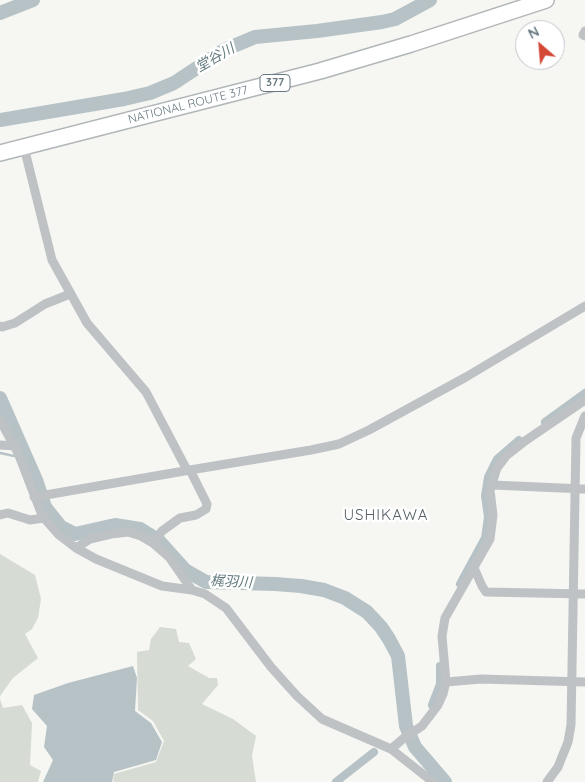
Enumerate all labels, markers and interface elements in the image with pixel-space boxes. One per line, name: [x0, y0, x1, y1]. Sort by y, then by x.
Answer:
north arrow: [515, 20, 565, 70]
text: N: [525, 22, 542, 43]
water label: 堂谷川: [193, 40, 237, 76]
road number: 377: [260, 75, 290, 92]
street label: NATIONAL ROUTE 377: [127, 83, 249, 127]
district label: USHIKAWA: [343, 506, 429, 524]
water label: 梶羽川: [210, 573, 252, 591]

